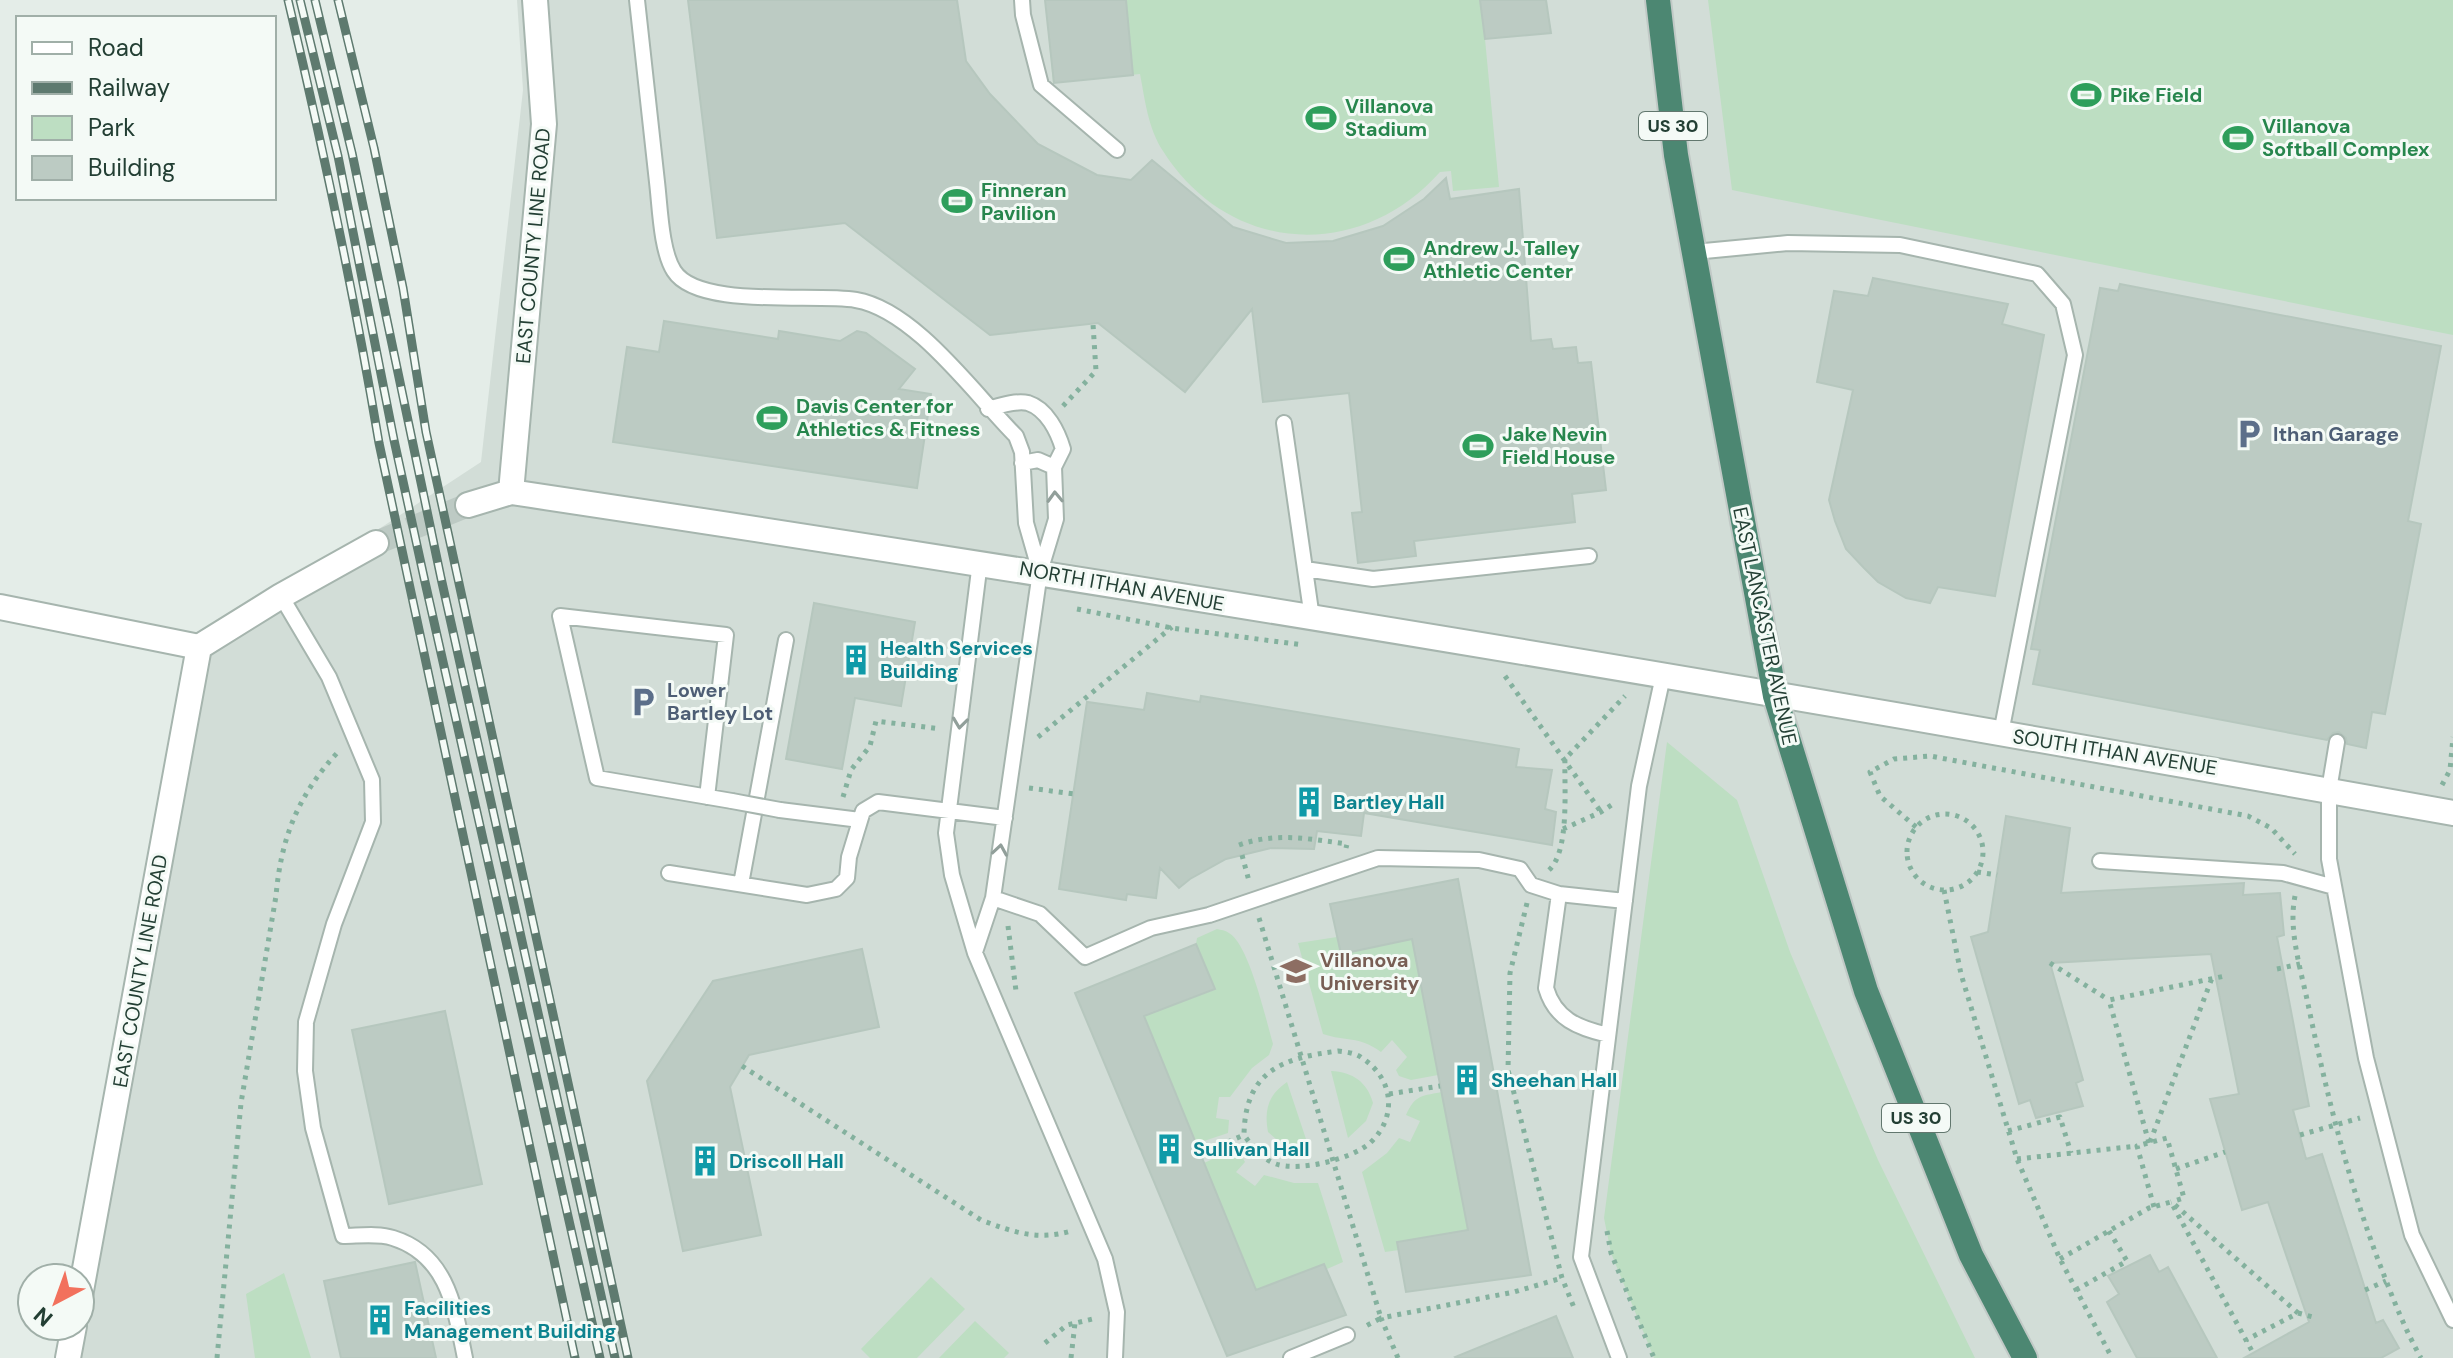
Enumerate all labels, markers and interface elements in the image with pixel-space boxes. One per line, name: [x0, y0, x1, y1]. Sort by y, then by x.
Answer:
legend: [16, 16, 276, 200]
text: Road: [88, 32, 144, 63]
text: Railway: [88, 72, 170, 103]
sports icon: Pike Field: [2069, 78, 2103, 112]
place label: Pike Field: [2110, 82, 2202, 108]
place label: Villanova Stadium: [1345, 93, 1434, 142]
sports icon: Villanova Stadium: [1304, 101, 1338, 135]
text: Park: [88, 112, 135, 143]
road number: US 30: [1639, 112, 1707, 140]
place label: Villanova Softball Complex: [2262, 113, 2430, 162]
sports icon: Villanova Softball Complex: [2221, 121, 2255, 155]
street label: EAST COUNTY LINE ROAD: [510, 127, 556, 365]
text: Building: [88, 152, 175, 183]
place label: Finneran Pavilion: [981, 177, 1067, 226]
sports icon: Finneran Pavilion: [940, 184, 974, 218]
place label: Andrew J. Talley Athletic Center: [1423, 235, 1580, 284]
sports icon: Andrew J. Talley Athletic Center: [1382, 242, 1416, 276]
place label: Davis Center for Athletics & Fitness: [796, 393, 980, 442]
sports icon: Davis Center for Athletics & Fitness: [755, 401, 789, 435]
parking icon: Ithan Garage: [2232, 417, 2266, 451]
place label: Jake Nevin Field House: [1502, 421, 1615, 470]
place label: Ithan Garage: [2273, 421, 2399, 447]
sports icon: Jake Nevin Field House: [1461, 429, 1495, 463]
one-way arrow: [1046, 490, 1064, 503]
street label: EAST LANCASTER AVENUE: [1727, 505, 1803, 747]
street label: NORTH ITHAN AVENUE: [1018, 555, 1226, 617]
place label: Health Services Building: [880, 635, 1033, 684]
building icon: Health Services Building: [839, 643, 873, 677]
place label: Lower Bartley Lot: [667, 677, 773, 726]
parking icon: Lower Bartley Lot: [626, 685, 660, 719]
one-way arrow: [952, 717, 969, 730]
street label: SOUTH ITHAN AVENUE: [2011, 723, 2219, 781]
building icon: Bartley Hall: [1292, 785, 1326, 819]
place label: Bartley Hall: [1333, 789, 1445, 815]
one-way arrow: [991, 843, 1008, 857]
street label: EAST COUNTY LINE ROAD: [107, 852, 173, 1090]
place label: Villanova University: [1320, 947, 1419, 996]
school or university icon: Villanova University: [1279, 954, 1313, 988]
building icon: Sheehan Hall: [1450, 1063, 1484, 1097]
place label: Sheehan Hall: [1491, 1067, 1617, 1093]
road number: US 30: [1882, 1104, 1950, 1132]
building icon: Sullivan Hall: [1152, 1132, 1186, 1166]
place label: Sullivan Hall: [1193, 1136, 1310, 1162]
building icon: Driscoll Hall: [688, 1144, 722, 1178]
place label: Driscoll Hall: [729, 1148, 844, 1174]
north arrow: [16, 1262, 96, 1342]
place label: Facilities Management Building: [404, 1295, 616, 1344]
text: N: [28, 1301, 59, 1333]
building icon: Facilities Management Building: [363, 1303, 397, 1337]

